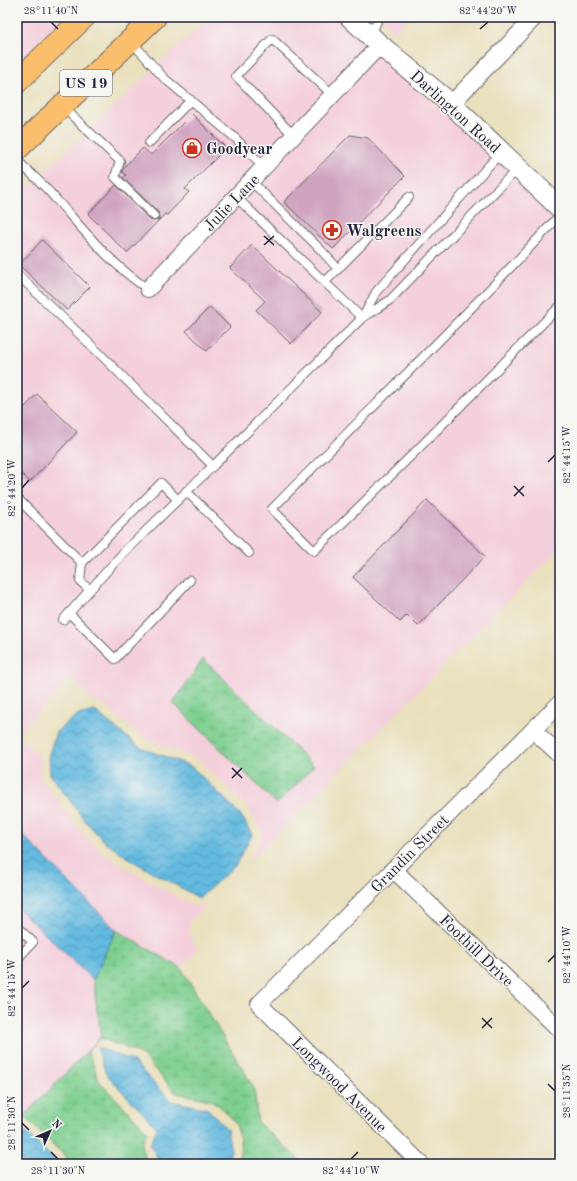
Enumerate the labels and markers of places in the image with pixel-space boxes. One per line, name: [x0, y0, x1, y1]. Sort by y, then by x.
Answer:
shop icon: Goodyear: [181, 137, 203, 159]
place label: Goodyear: [206, 142, 273, 158]
pharmacy icon: Walgreens: [321, 219, 343, 241]
place label: Walgreens: [346, 224, 422, 240]

